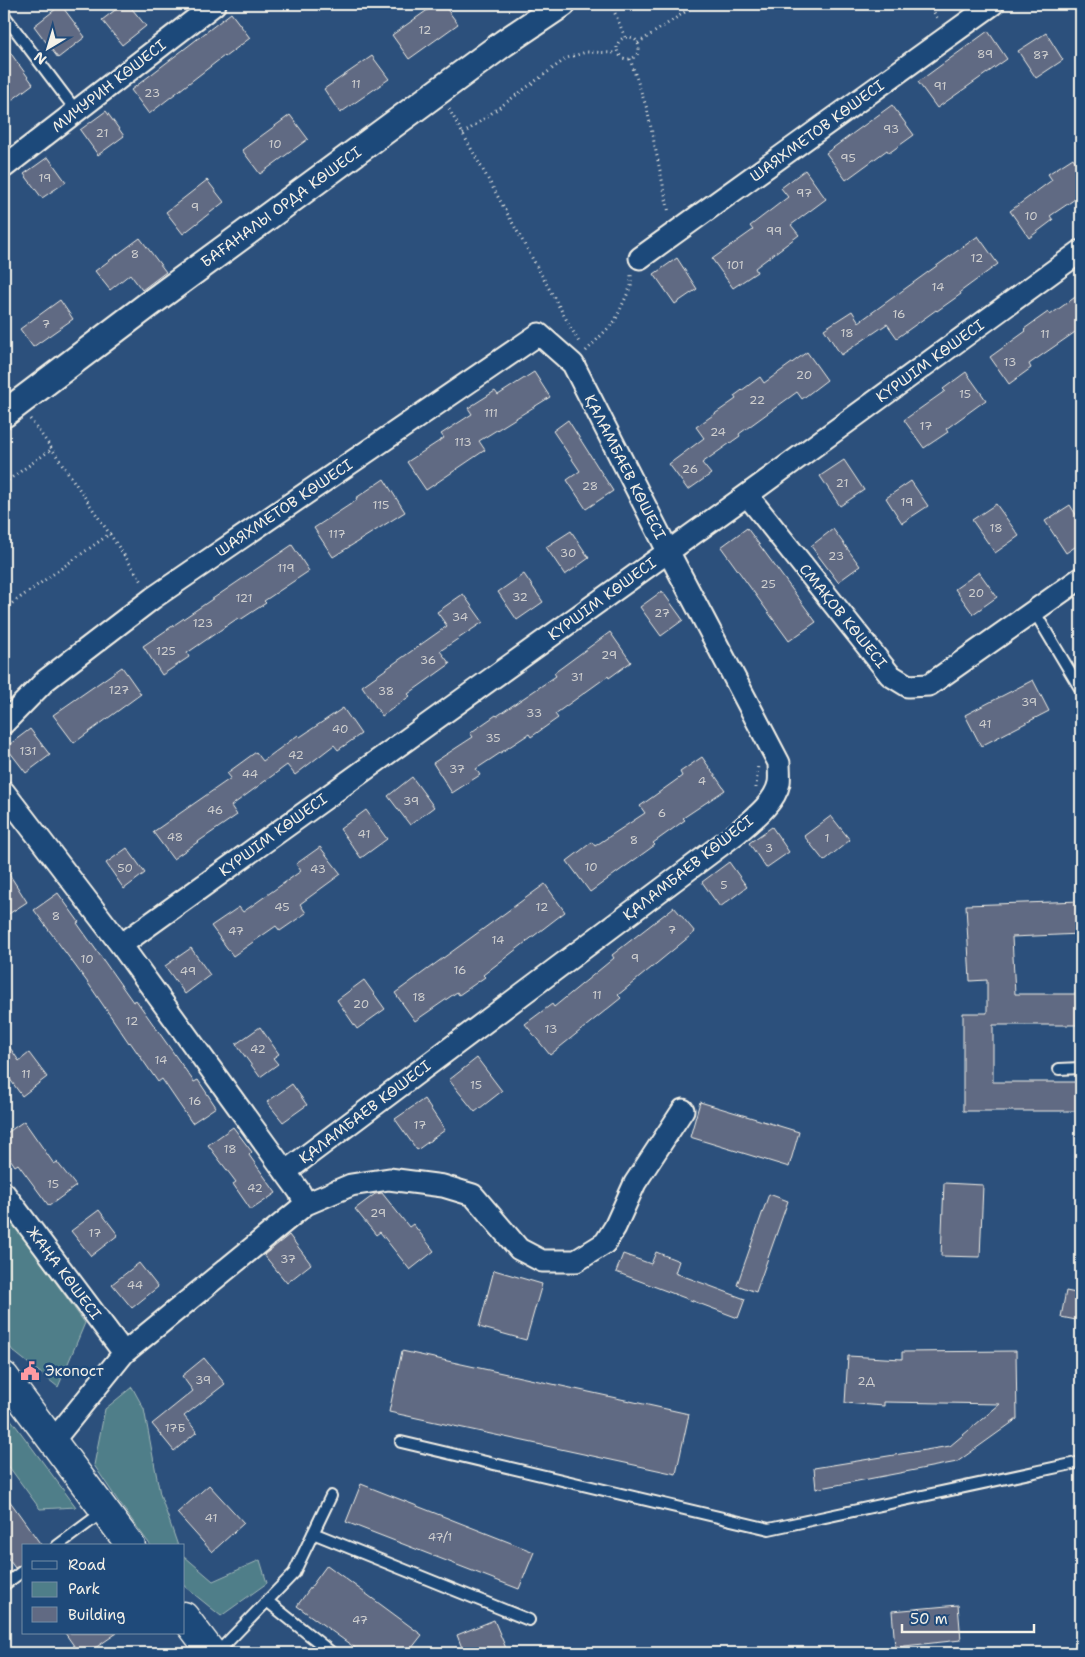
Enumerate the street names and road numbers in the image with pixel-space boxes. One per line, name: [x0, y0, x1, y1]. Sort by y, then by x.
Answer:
street label: МИЧУРИН КӨШЕСІ: [48, 35, 170, 137]
street label: ШАЯХМЕТОВ КӨШЕСІ: [746, 75, 888, 187]
street label: БАҒАНАЛЫ ОРДА КӨШЕСІ: [197, 142, 365, 272]
street label: КҮРШІМ КӨШЕСІ: [872, 315, 988, 407]
street label: ҚАЛАМБАЕВ КӨШЕСІ: [580, 391, 670, 543]
street label: ШАЯХМЕТОВ КӨШЕСІ: [211, 455, 357, 561]
street label: КҮРШІМ КӨШЕСІ: [544, 553, 660, 645]
street label: СМАҚОВ КӨШЕСІ: [795, 560, 891, 672]
street label: КҮРШІМ КӨШЕСІ: [215, 789, 331, 881]
street label: ҚАЛАМБАЕВ КӨШЕСІ: [619, 811, 757, 925]
street label: ҚАЛАМБАЕВ КӨШЕСІ: [295, 1056, 435, 1168]
street label: ЖАҢА КӨШЕСІ: [22, 1222, 106, 1324]

